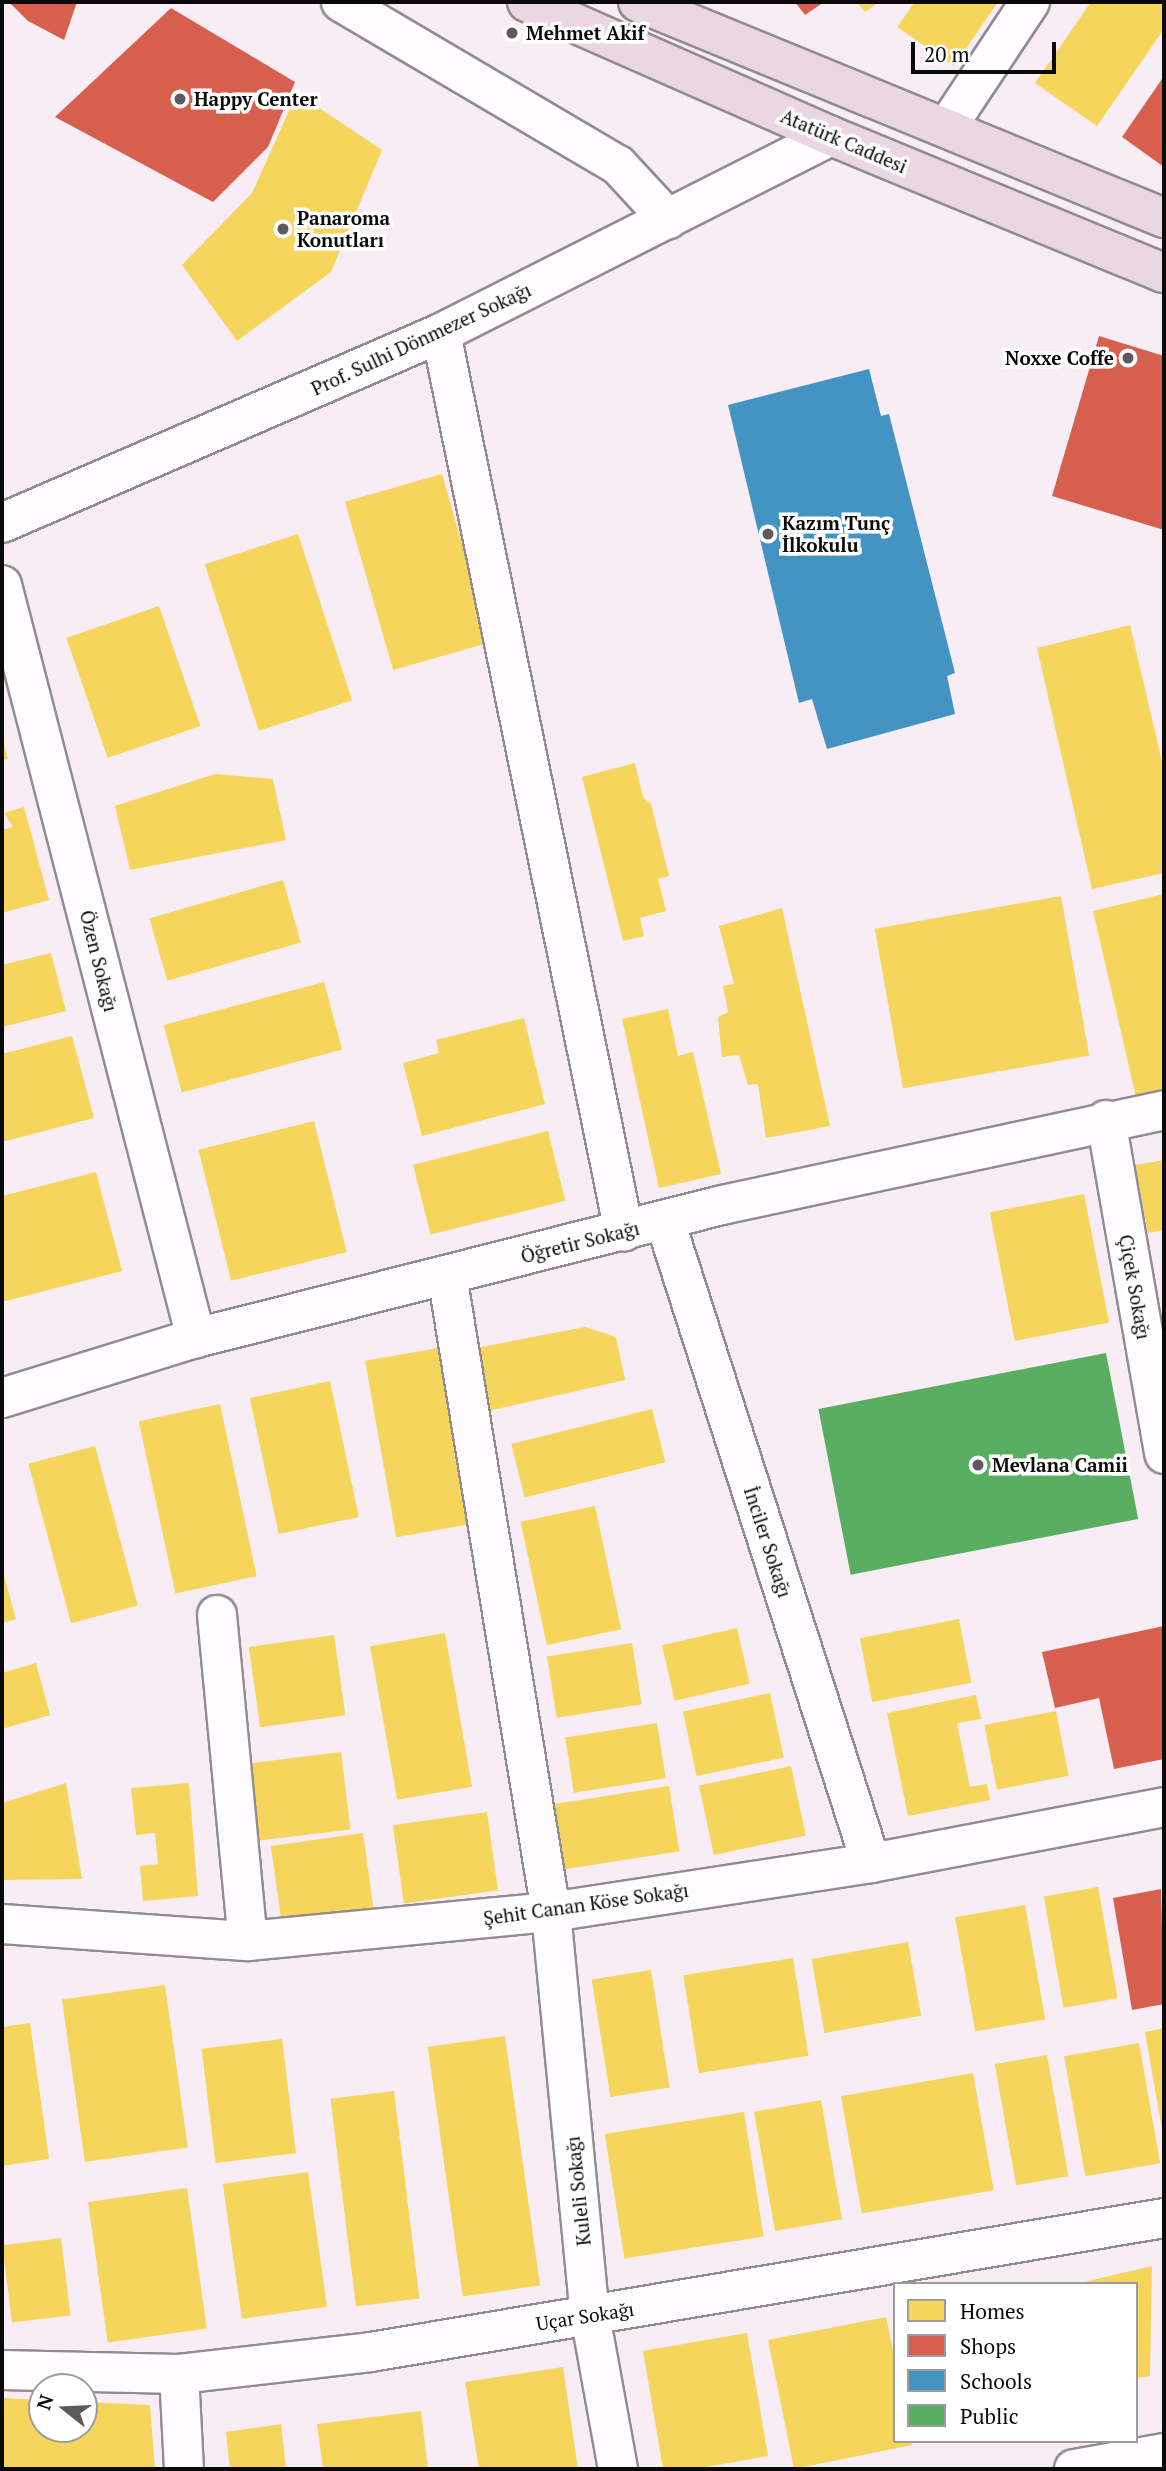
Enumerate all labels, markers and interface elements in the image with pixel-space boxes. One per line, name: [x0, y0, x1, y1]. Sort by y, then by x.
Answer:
place label: Mehmet Akif: [526, 22, 645, 44]
marker: Mehmet Akif: [504, 25, 520, 41]
scale bar: [914, 28, 1059, 72]
text: 20 m: [924, 40, 970, 68]
place label: Happy Center: [194, 88, 318, 110]
marker: Happy Center: [172, 91, 188, 107]
street label: Atatürk Caddesi: [778, 104, 910, 178]
place label: Panaroma Konutları: [297, 207, 390, 251]
marker: Panaroma Konutları: [275, 221, 291, 237]
street label: Prof. Sulhi Dönmezer Sokağı: [307, 278, 535, 400]
place label: Noxxe Coffe: [1005, 347, 1114, 369]
marker: Noxxe Coffe: [1120, 350, 1136, 366]
place label: Kazım Tunç İlkokulu: [782, 512, 890, 556]
marker: Kazım Tunç İlkokulu: [760, 526, 776, 542]
street label: Özen Sokağı: [75, 908, 123, 1014]
street label: Öğretir Sokağı: [518, 1216, 642, 1268]
street label: Çiçek Sokağı: [1115, 1233, 1155, 1341]
place label: Mevlana Camii: [992, 1454, 1128, 1476]
marker: Mevlana Camii: [970, 1457, 986, 1473]
street label: İnciler Sokağı: [739, 1484, 797, 1600]
street label: Şehit Canan Köse Sokağı: [482, 1878, 690, 1930]
street label: Kuleli Sokağı: [561, 2135, 595, 2247]
legend: [893, 2282, 1138, 2443]
street label: Uçar Sokağı: [534, 2297, 636, 2335]
text: Homes: [960, 2297, 1025, 2325]
text: Shops: [960, 2332, 1016, 2360]
text: Schools: [960, 2367, 1032, 2395]
north arrow: [28, 2373, 98, 2443]
text: N: [30, 2391, 59, 2413]
text: Public: [960, 2402, 1018, 2430]

